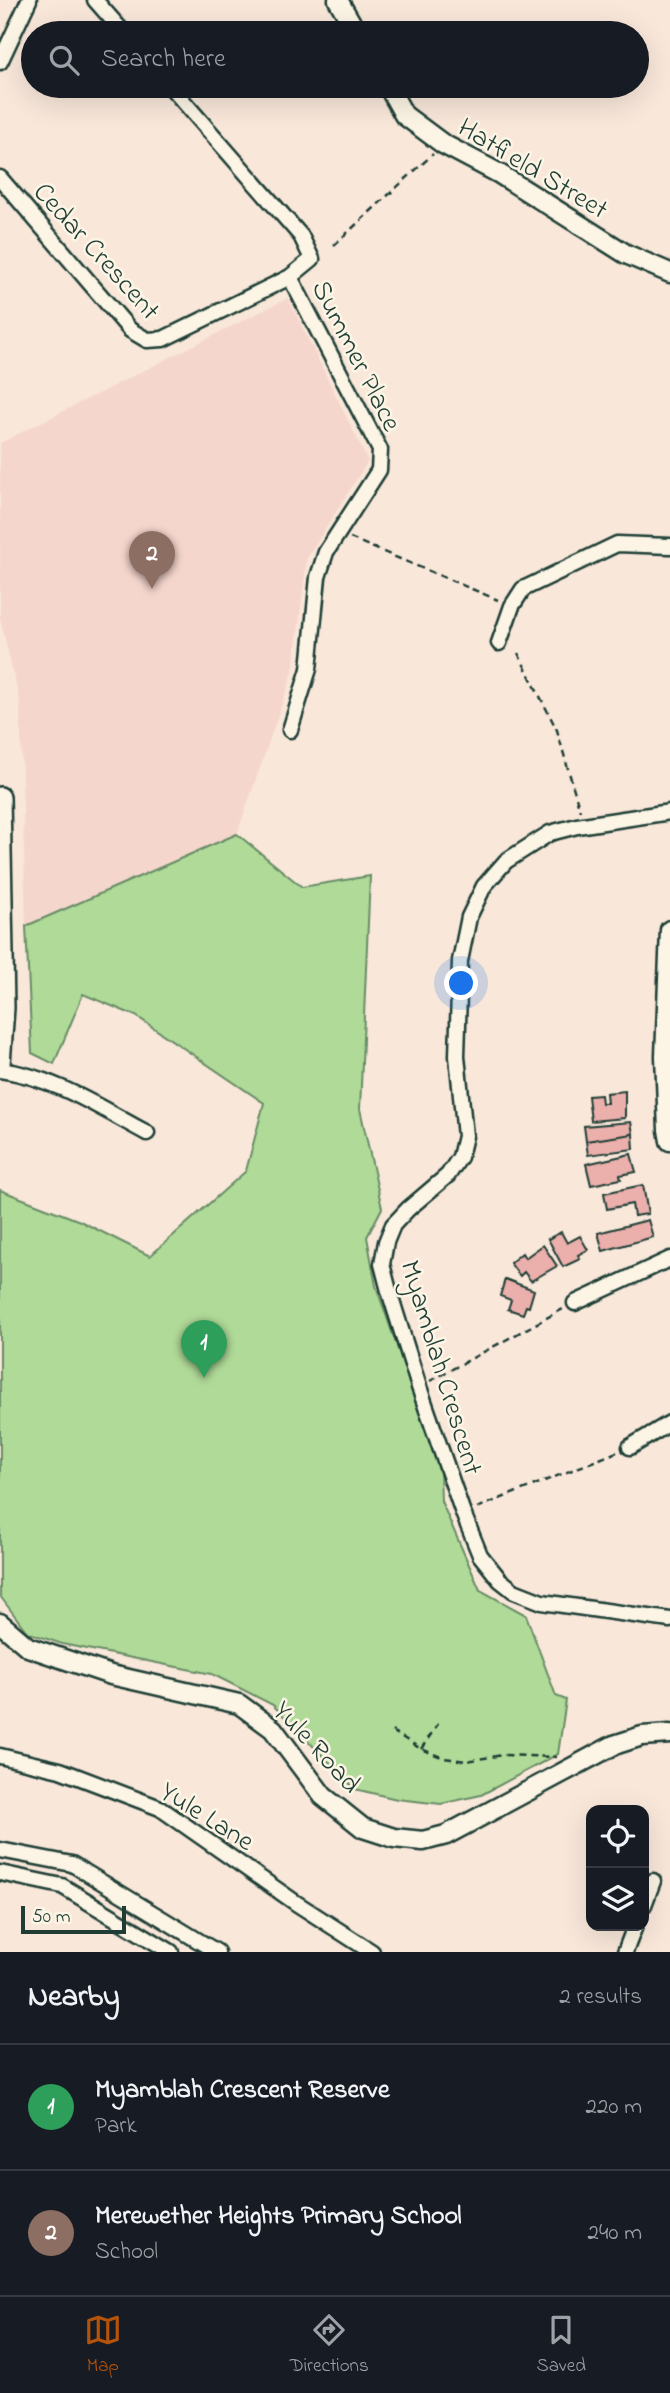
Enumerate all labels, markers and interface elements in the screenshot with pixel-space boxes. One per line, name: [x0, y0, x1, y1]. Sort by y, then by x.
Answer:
search box: [21, 21, 649, 98]
icon: search: [45, 41, 83, 79]
text: Search here: [101, 41, 226, 79]
street label: Hatfield Street: [449, 109, 615, 231]
street label: Cedar Crescent: [22, 174, 169, 331]
street label: Summer Place: [299, 274, 411, 440]
pin: 2: [129, 531, 175, 589]
your location: [444, 966, 478, 1000]
street label: Myamblah Crescent: [388, 1256, 492, 1480]
pin: 1: [181, 1320, 227, 1378]
street label: Yule Road: [262, 1693, 369, 1804]
street label: Yule Lane: [151, 1773, 262, 1863]
map controls: [586, 1805, 649, 1931]
button: locate: [586, 1805, 649, 1868]
button: layers: [586, 1868, 649, 1931]
scale bar: [21, 1903, 126, 1935]
text: 50 m: [32, 1904, 71, 1931]
text: Nearby: [28, 1976, 120, 2020]
text: 2 results: [559, 1981, 642, 2014]
text: Myamblah Crescent Reserve: [95, 2072, 390, 2110]
text: 1: [47, 2091, 55, 2124]
text: 220 m: [586, 2091, 642, 2124]
text: Park: [95, 2110, 137, 2143]
text: Merewether Heights Primary School: [95, 2198, 462, 2236]
text: 2: [45, 2217, 57, 2250]
text: 240 m: [588, 2217, 642, 2250]
text: School: [95, 2236, 158, 2269]
tab: Map: [84, 2311, 122, 2380]
tab: Directions: [290, 2311, 369, 2380]
tab: Saved: [537, 2311, 586, 2380]

